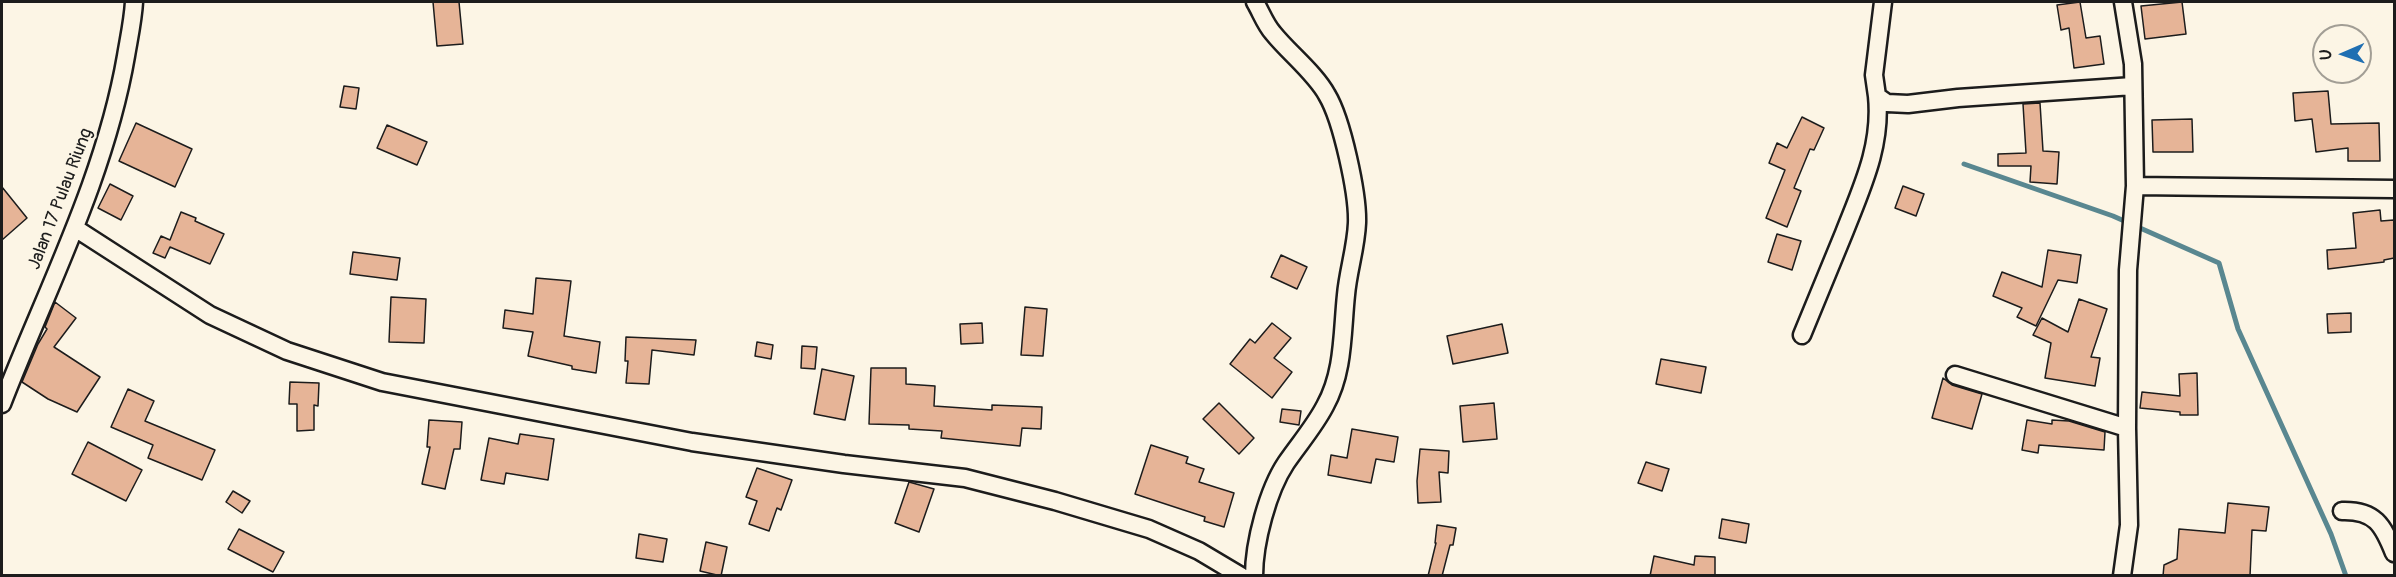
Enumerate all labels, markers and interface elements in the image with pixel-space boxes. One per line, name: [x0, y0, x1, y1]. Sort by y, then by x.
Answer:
north arrow: [2312, 24, 2372, 84]
text: U: [2316, 49, 2336, 60]
street label: Jalan 17 Pulau Riung: [24, 125, 98, 273]

